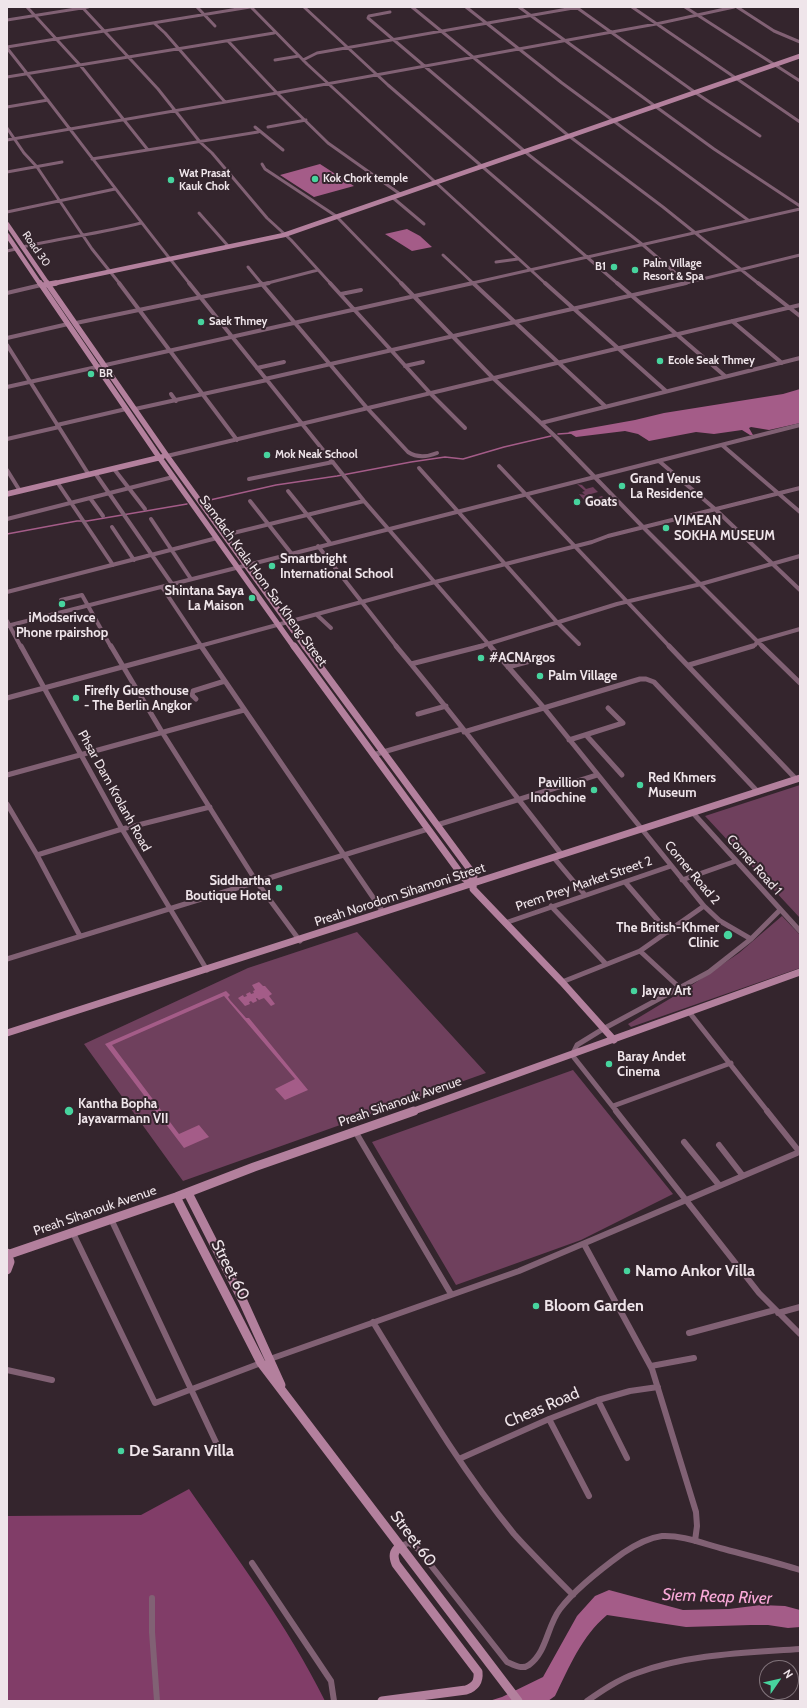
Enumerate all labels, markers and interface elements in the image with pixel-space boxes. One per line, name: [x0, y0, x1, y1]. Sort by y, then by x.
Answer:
place label: Wat Prasat Kauk Chok: [179, 167, 230, 193]
place label: Kok Chork temple: [323, 172, 408, 186]
marker: Kok Chork temple: [310, 174, 320, 184]
marker: Wat Prasat Kauk Chok: [166, 175, 176, 185]
street label: Road 30: [19, 229, 53, 269]
place label: Palm Village Resort & Spa: [643, 257, 704, 283]
place label: B1: [595, 260, 606, 274]
marker: B1: [609, 262, 619, 272]
marker: Palm Village Resort & Spa: [630, 265, 640, 275]
place label: Saek Thmey: [209, 315, 267, 329]
marker: Saek Thmey: [196, 317, 206, 327]
place label: Ecole Seak Thmey: [668, 354, 755, 368]
marker: Ecole Seak Thmey: [655, 356, 665, 366]
place label: BR: [99, 367, 113, 381]
marker: BR: [86, 369, 96, 379]
place label: Mok Neak School: [275, 448, 358, 462]
marker: Mok Neak School: [262, 450, 272, 460]
place label: Grand Venus La Residence: [630, 471, 703, 502]
marker: Grand Venus La Residence: [617, 481, 627, 491]
street label: Samdach Krala Hom Sar Kheng Street: [196, 493, 330, 669]
place label: Goats: [585, 494, 617, 510]
marker: Goats: [572, 497, 582, 507]
place label: VIMEAN SOKHA MUSEUM: [674, 513, 775, 544]
marker: VIMEAN SOKHA MUSEUM: [661, 523, 671, 533]
place label: Smartbright International School: [280, 551, 394, 582]
marker: Smartbright International School: [267, 561, 277, 571]
place label: Shintana Saya La Maison: [165, 583, 244, 614]
marker: Shintana Saya La Maison: [247, 593, 257, 603]
marker: iModserivce Phone rpairshop: [57, 599, 67, 609]
place label: iModserivce Phone rpairshop: [16, 610, 108, 641]
place label: #ACNArgos: [489, 650, 555, 666]
marker: #ACNArgos: [476, 653, 486, 663]
place label: Palm Village: [548, 668, 617, 684]
marker: Palm Village: [535, 671, 545, 681]
place label: Firefly Guesthouse - The Berlin Angkor: [84, 683, 192, 714]
marker: Firefly Guesthouse - The Berlin Angkor: [71, 693, 81, 703]
street label: Phsar Dam Krolanh Road: [74, 728, 154, 854]
place label: Red Khmers Museum: [648, 770, 716, 801]
place label: Pavillion Indochine: [530, 775, 586, 806]
marker: Red Khmers Museum: [635, 780, 645, 790]
marker: Pavillion Indochine: [589, 785, 599, 795]
street label: Corner Road 1: [723, 832, 785, 898]
street label: Corner Road 2: [661, 838, 723, 908]
street label: Prem Prey Market Street 2: [514, 853, 654, 915]
street label: Preah Norodom Sihamoni Street: [313, 860, 487, 930]
place label: Siddhartha Boutique Hotel: [185, 873, 271, 904]
marker: Siddhartha Boutique Hotel: [274, 883, 284, 893]
place label: The British-Khmer Clinic: [616, 920, 719, 951]
marker: The British-Khmer Clinic: [722, 929, 734, 941]
place label: Jayav Art: [642, 983, 691, 999]
marker: Jayav Art: [629, 986, 639, 996]
place label: Baray Andet Cinema: [617, 1049, 686, 1080]
marker: Baray Andet Cinema: [604, 1059, 614, 1069]
street label: Preah Sihanouk Avenue: [337, 1074, 463, 1130]
place label: Kantha Bopha Jayavarmann VII: [78, 1096, 168, 1127]
marker: Kantha Bopha Jayavarmann VII: [63, 1105, 75, 1117]
street label: Preah Sihanouk Avenue: [32, 1183, 158, 1239]
street label: Street 60: [207, 1237, 253, 1303]
place label: Namo Ankor Villa: [635, 1261, 755, 1281]
marker: Namo Ankor Villa: [622, 1266, 632, 1276]
place label: Bloom Garden: [544, 1296, 644, 1316]
marker: Bloom Garden: [531, 1301, 541, 1311]
street label: Cheas Road: [502, 1384, 582, 1432]
place label: De Sarann Villa: [129, 1441, 234, 1461]
marker: De Sarann Villa: [116, 1446, 126, 1456]
street label: Street 60: [386, 1507, 440, 1571]
water label: Siem Reap River: [662, 1585, 772, 1609]
north arrow: [759, 1660, 799, 1700]
text: N: [780, 1667, 796, 1681]

